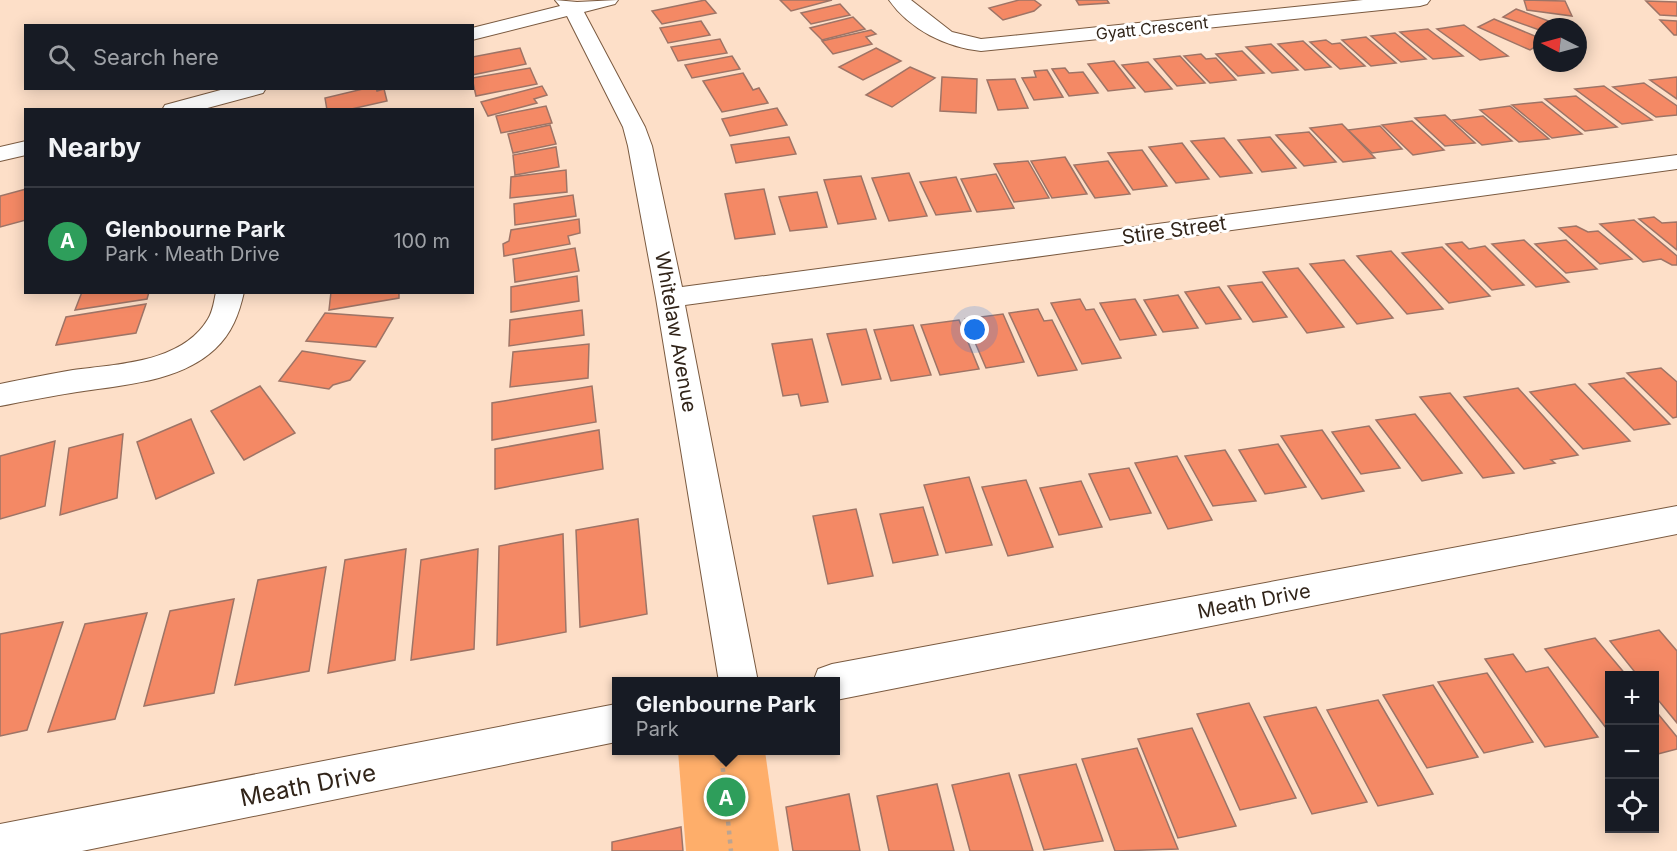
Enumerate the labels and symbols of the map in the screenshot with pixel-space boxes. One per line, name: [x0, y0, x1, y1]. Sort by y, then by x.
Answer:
street label: Gyatt Crescent: [1095, 12, 1209, 44]
north arrow: [1533, 18, 1587, 72]
street label: Stire Street: [1120, 211, 1228, 249]
street label: Whitelaw Avenue: [650, 250, 702, 414]
your location: [960, 315, 989, 344]
street label: Meath Drive: [1195, 578, 1313, 624]
street label: Meath Drive: [238, 758, 378, 812]
pin: A: [706, 774, 746, 820]

